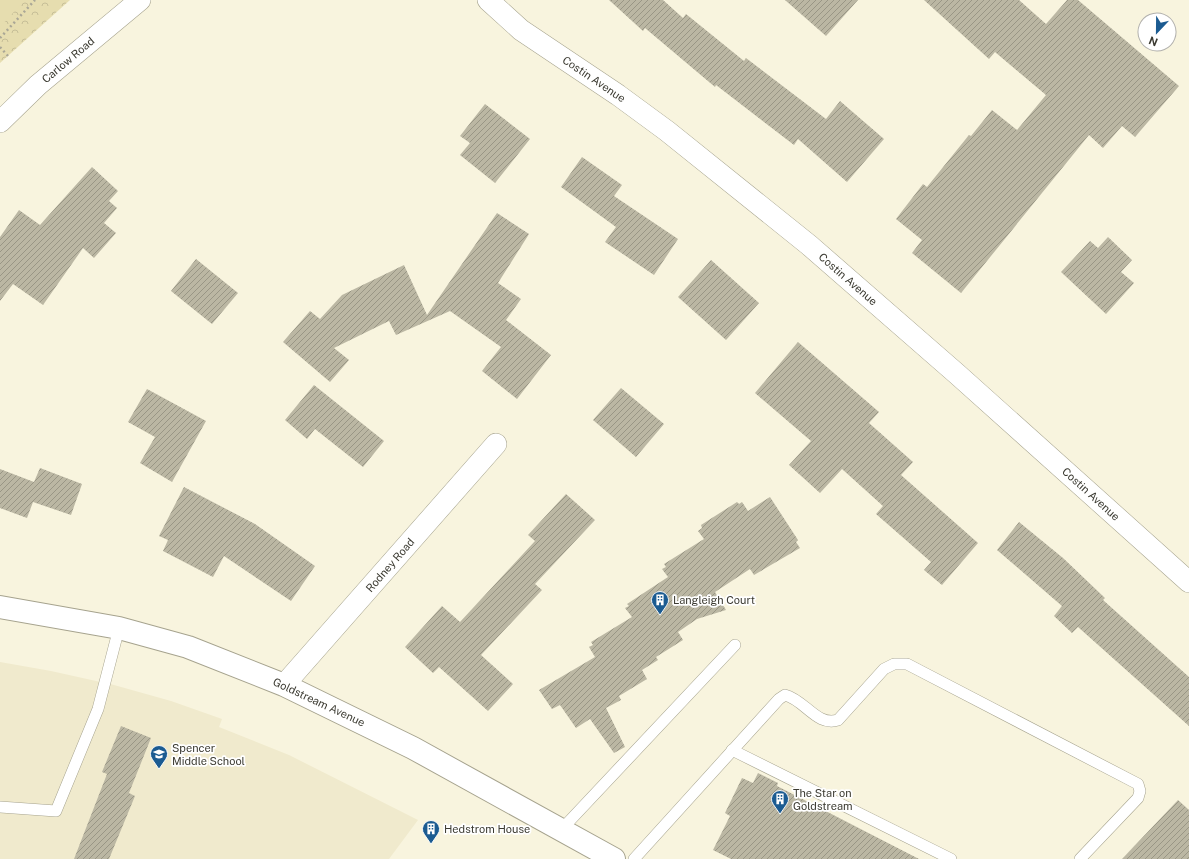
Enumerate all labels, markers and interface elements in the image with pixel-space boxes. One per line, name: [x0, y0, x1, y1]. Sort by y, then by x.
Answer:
north arrow: [1137, 12, 1177, 52]
text: N: [1147, 34, 1159, 48]
street label: Carlow Road: [39, 35, 97, 85]
street label: Costin Avenue: [560, 54, 628, 104]
street label: Costin Avenue: [816, 251, 880, 307]
street label: Costin Avenue: [1060, 465, 1122, 523]
street label: Rodney Road: [363, 536, 417, 594]
building icon: Langleigh Court: [650, 590, 670, 615]
place label: Langleigh Court: [673, 594, 755, 606]
street label: Goldstream Avenue: [271, 675, 367, 729]
place label: Spencer Middle School: [172, 742, 245, 767]
school or university icon: Spencer Middle School: [149, 744, 169, 769]
place label: The Star on Goldstream: [793, 787, 853, 812]
building icon: The Star on Goldstream: [770, 789, 790, 814]
building icon: Hedstrom House: [421, 819, 441, 844]
place label: Hedstrom House: [444, 823, 530, 835]

